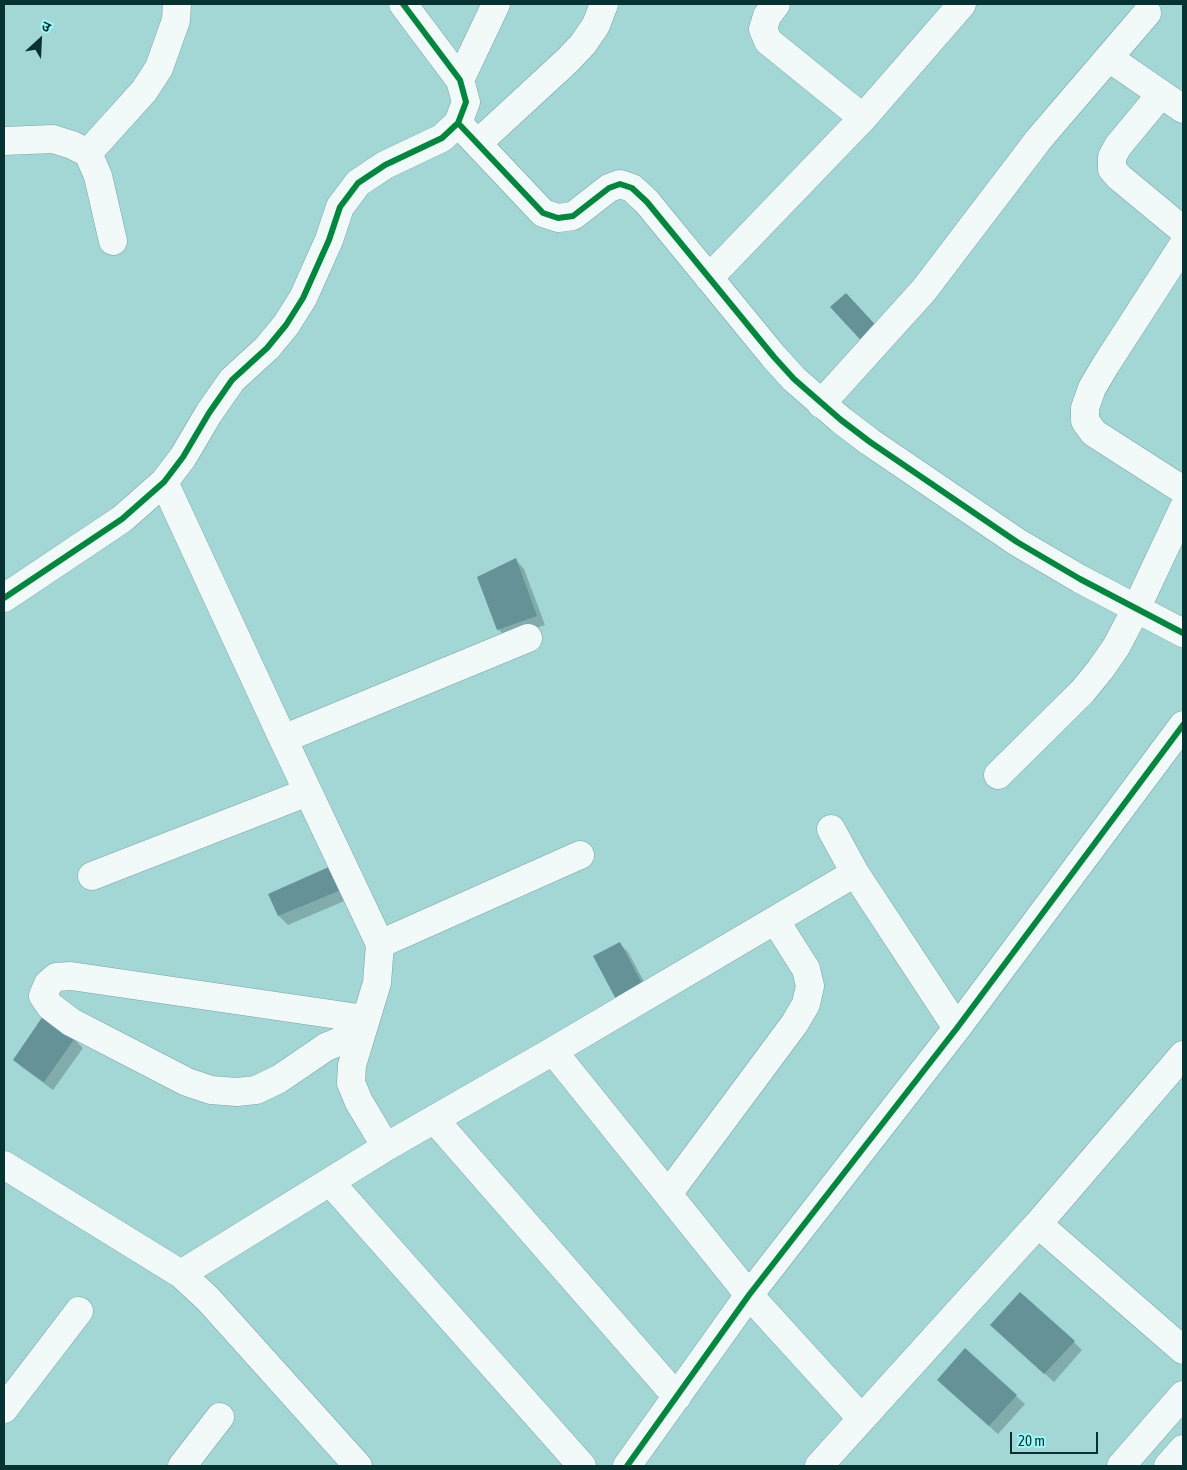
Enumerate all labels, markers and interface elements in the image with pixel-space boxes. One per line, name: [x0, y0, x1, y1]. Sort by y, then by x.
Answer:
north arrow: [15, 15, 65, 65]
text: उ: [39, 17, 53, 35]
scale bar: [1012, 1422, 1100, 1454]
text: 20 m: [1018, 1432, 1045, 1449]

